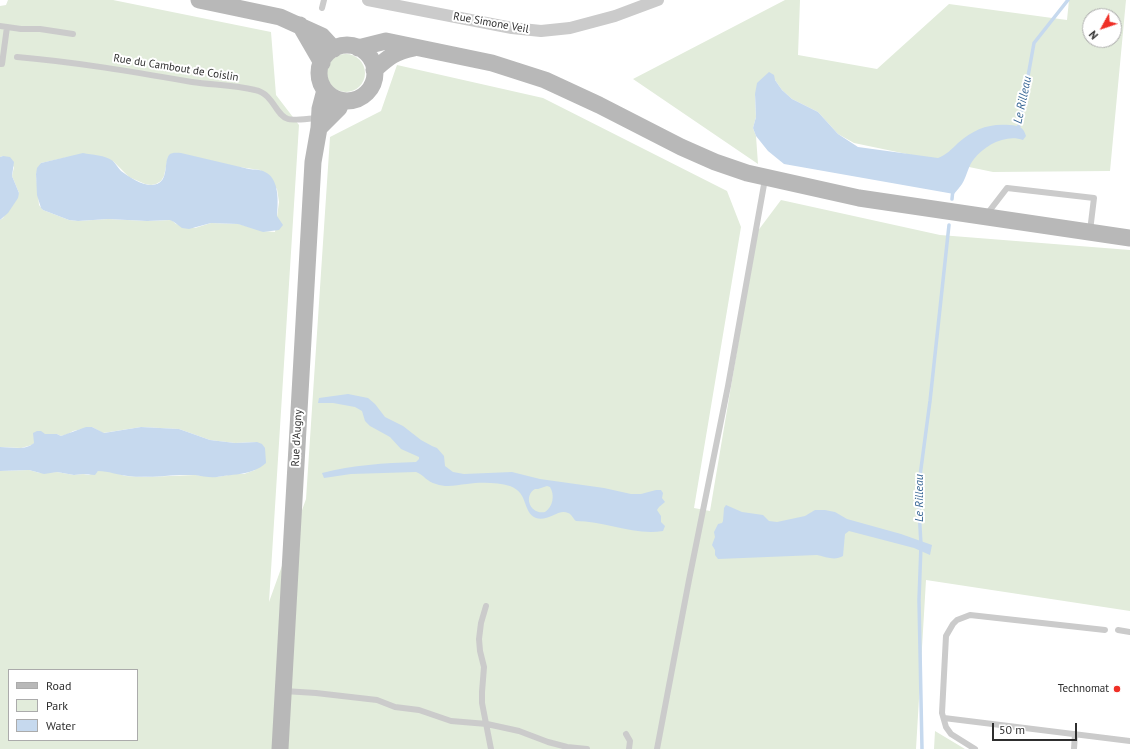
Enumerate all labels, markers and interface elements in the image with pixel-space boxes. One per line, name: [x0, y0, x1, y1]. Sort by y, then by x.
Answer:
north arrow: [1082, 8, 1122, 48]
street label: Rue Simone Veil: [452, 10, 530, 36]
text: N: [1086, 28, 1101, 42]
street label: Rue du Cambout de Coislin: [112, 52, 240, 84]
water label: Le Rilleau: [1011, 75, 1035, 125]
street label: Rue d'Augny: [289, 409, 305, 467]
water label: Le Rilleau: [913, 474, 927, 522]
legend: [8, 669, 138, 741]
text: Road: [46, 678, 71, 693]
place label: Technomat: [1058, 682, 1109, 696]
marker: Technomat: [1112, 684, 1122, 694]
text: Park: [46, 698, 68, 713]
scale bar: [994, 715, 1079, 741]
text: Water: [46, 718, 76, 733]
text: 50 m: [999, 722, 1025, 737]

